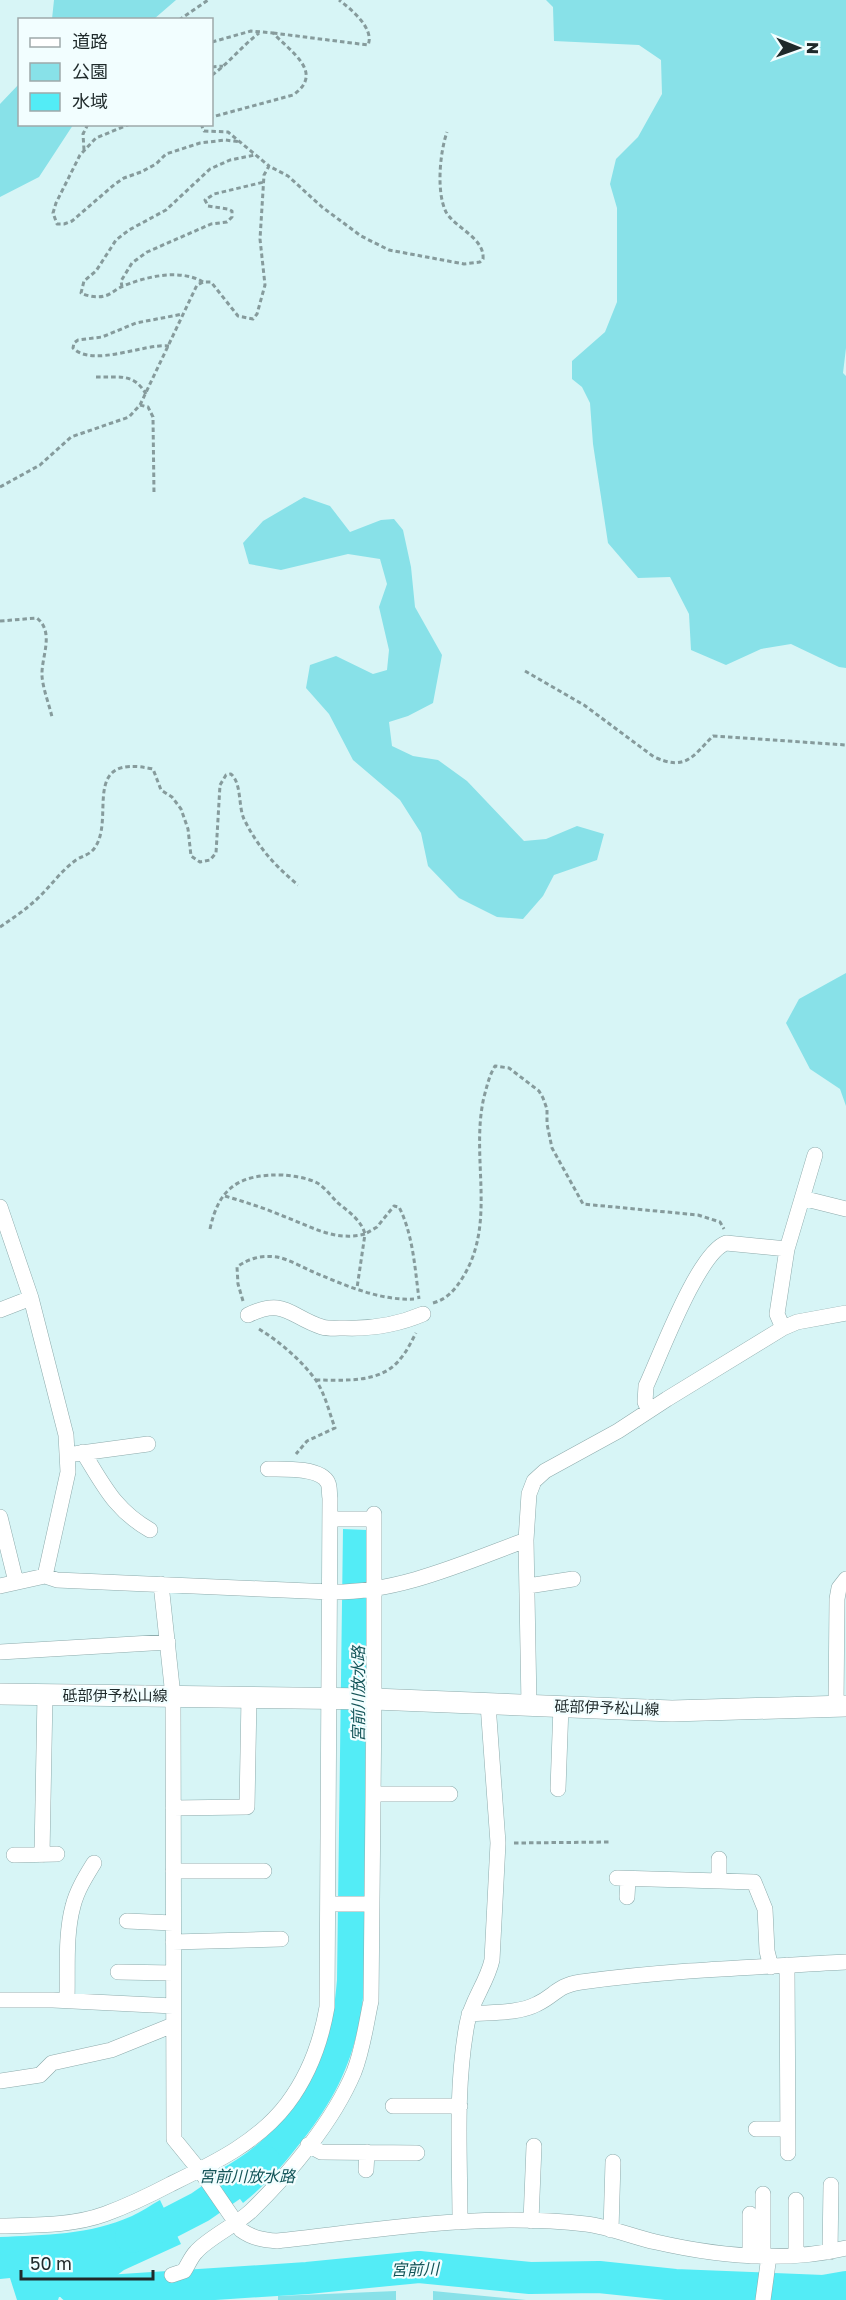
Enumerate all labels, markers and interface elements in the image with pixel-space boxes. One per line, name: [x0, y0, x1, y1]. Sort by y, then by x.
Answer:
legend: [18, 18, 213, 126]
north arrow: [768, 18, 828, 78]
text: 道路: [72, 30, 108, 52]
text: N: [803, 42, 823, 55]
text: 公園: [72, 60, 108, 82]
text: 水域: [72, 90, 108, 112]
water label: 宮前川放水路: [348, 1644, 368, 1742]
street label: 砥部伊予松山線: [62, 1686, 168, 1704]
street label: 砥部伊予松山線: [554, 1696, 660, 1718]
water label: 宮前川放水路: [199, 2166, 297, 2186]
scale bar: [21, 2243, 153, 2281]
text: 50 m: [30, 2252, 72, 2274]
water label: 宮前川: [391, 2259, 441, 2279]

